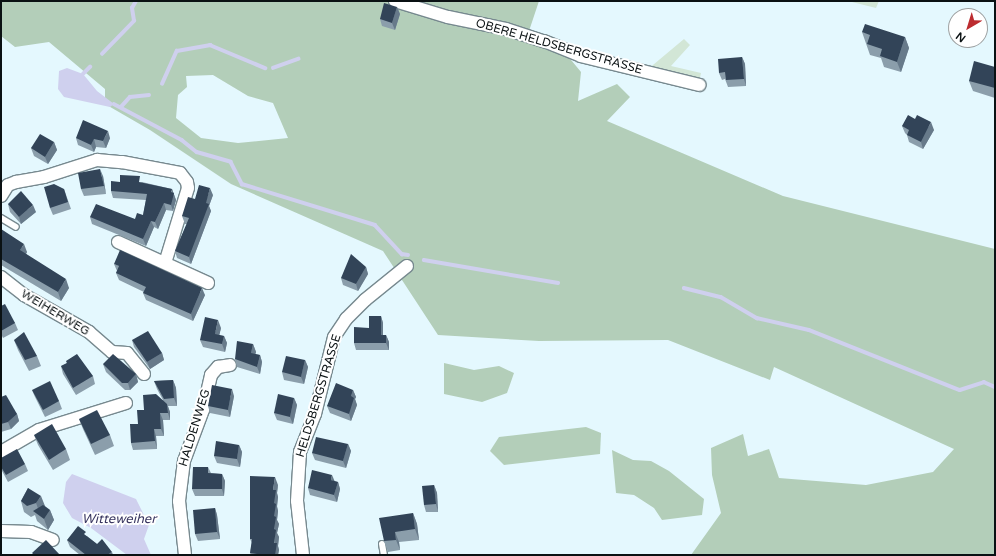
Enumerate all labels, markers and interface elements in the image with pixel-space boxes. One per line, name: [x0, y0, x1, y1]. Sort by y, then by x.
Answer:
north arrow: [948, 8, 988, 48]
street label: OBERE HELDSBERGSTRASSE: [474, 16, 644, 78]
text: N: [953, 29, 968, 45]
street label: WEIHERWEG: [18, 287, 92, 339]
street label: HELDSBERGSTRASSE: [293, 333, 345, 459]
street label: HALDENWEG: [176, 388, 214, 468]
water label: Witteweiher: [82, 511, 156, 527]

